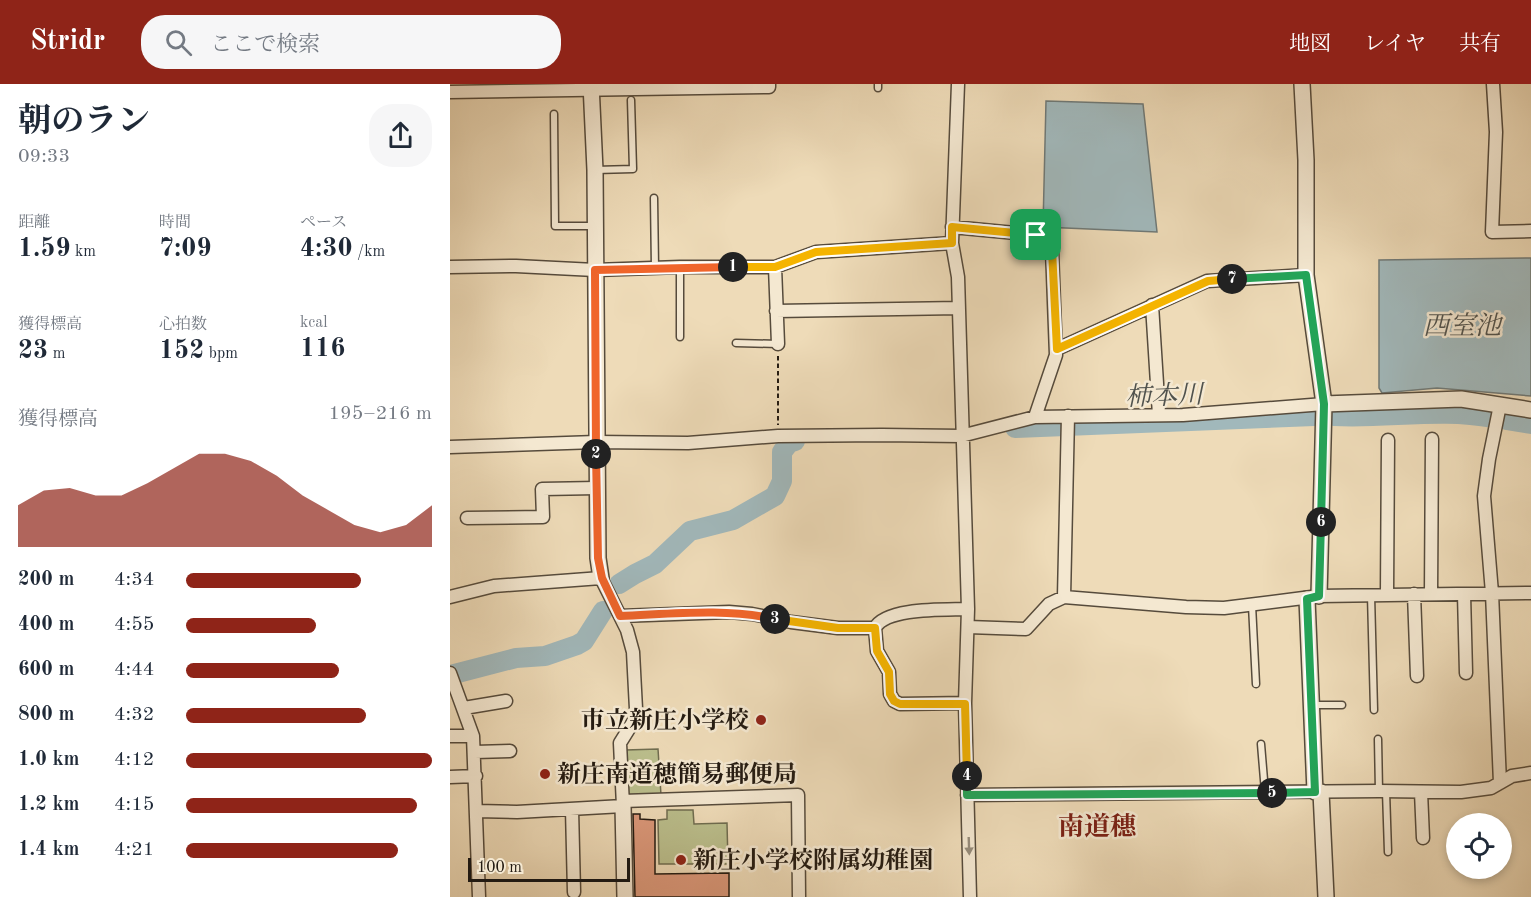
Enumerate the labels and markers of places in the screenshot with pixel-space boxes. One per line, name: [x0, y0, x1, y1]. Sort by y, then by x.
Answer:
pin: [1010, 209, 1061, 260]
pin: 1: [718, 252, 748, 282]
pin: 7: [1217, 264, 1247, 294]
pin: 2: [581, 439, 611, 469]
pin: 6: [1306, 507, 1336, 537]
pin: 3: [760, 604, 790, 634]
place label: 市立新庄小学校: [581, 707, 749, 734]
marker: 市立新庄小学校: [754, 713, 768, 727]
place label: 新庄南道穂簡易郵便局: [557, 761, 797, 788]
pin: 4: [952, 761, 982, 791]
marker: 新庄南道穂簡易郵便局: [538, 767, 552, 781]
pin: 5: [1257, 778, 1287, 808]
place label: 新庄小学校附属幼稚園: [693, 847, 933, 874]
marker: 新庄小学校附属幼稚園: [674, 853, 688, 867]

